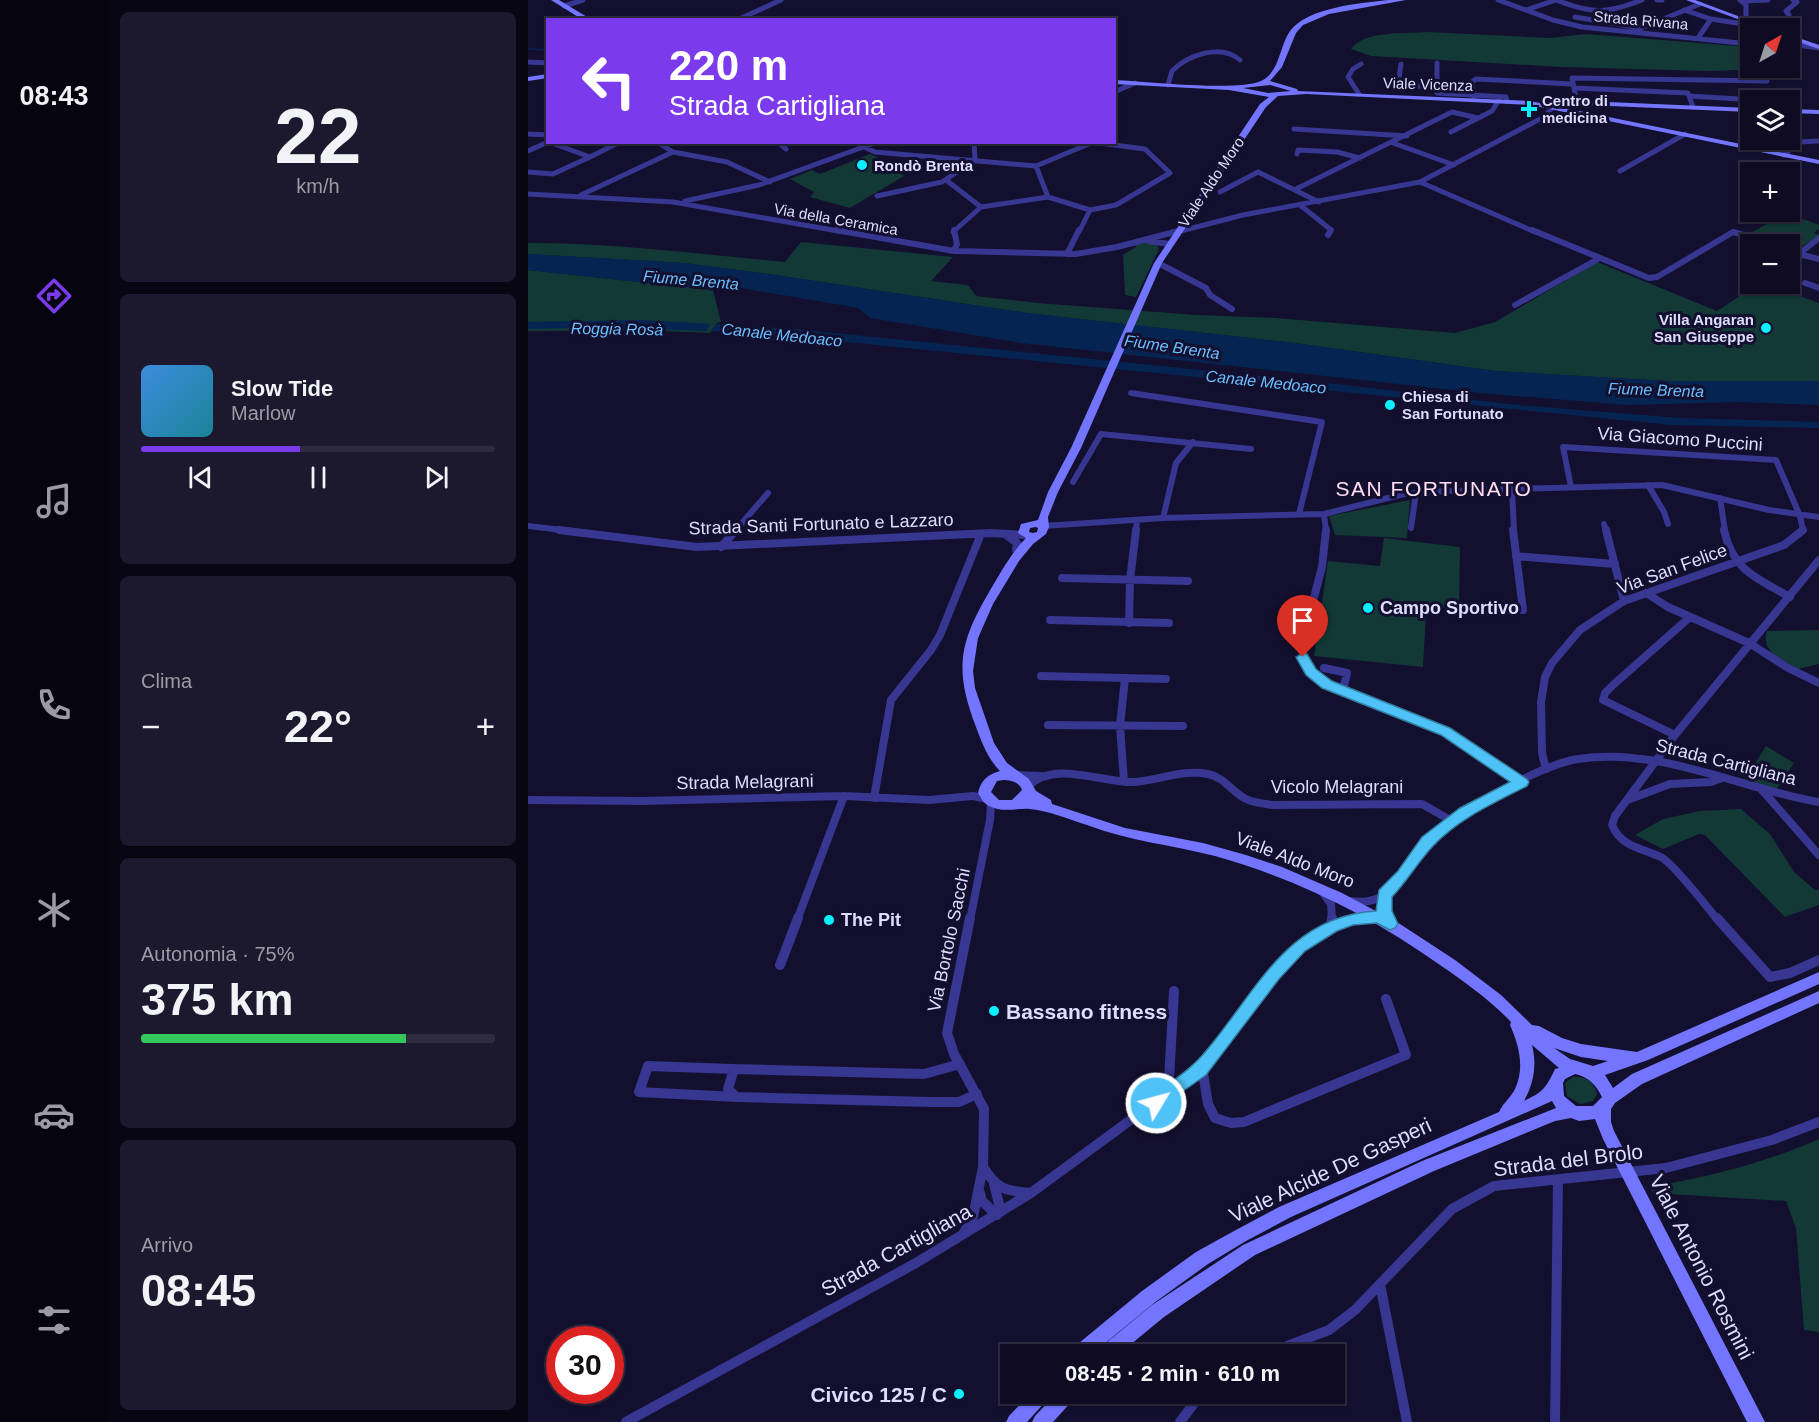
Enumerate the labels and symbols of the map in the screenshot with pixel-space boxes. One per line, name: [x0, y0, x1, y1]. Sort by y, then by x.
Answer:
street label: Strada Rivana: [1593, 7, 1690, 33]
north arrow: [1740, 18, 1800, 78]
street label: Viale Vicenza: [1383, 74, 1474, 94]
place label: Centro di medicina: [1542, 92, 1608, 126]
marker: Centro di medicina: [1520, 100, 1538, 118]
street label: Viale Aldo Moro: [1175, 134, 1247, 230]
place label: Rondò Brenta: [874, 157, 974, 174]
marker: Rondò Brenta: [855, 158, 869, 172]
street label: Via della Ceramica: [773, 200, 900, 238]
water label: Fiume Brenta: [642, 267, 740, 293]
place label: Villa Angaran San Giuseppe: [1654, 311, 1754, 345]
water label: Roggia Rosà: [571, 320, 663, 338]
water label: Canale Medoaco: [721, 320, 843, 350]
marker: Villa Angaran San Giuseppe: [1759, 321, 1773, 335]
water label: Fiume Brenta: [1123, 332, 1221, 362]
water label: Canale Medoaco: [1205, 367, 1327, 397]
water label: Fiume Brenta: [1608, 380, 1704, 400]
place label: Chiesa di San Fortunato: [1402, 388, 1504, 422]
marker: Chiesa di San Fortunato: [1383, 398, 1397, 412]
street label: Via Giacomo Puccini: [1597, 423, 1763, 455]
district label: SAN FORTUNATO: [1336, 477, 1532, 500]
street label: Strada Santi Fortunato e Lazzaro: [688, 509, 954, 539]
street label: Via San Felice: [1614, 540, 1730, 598]
pin: [1277, 595, 1328, 657]
place label: Campo Sportivo: [1380, 598, 1519, 618]
marker: Campo Sportivo: [1361, 601, 1375, 615]
street label: Strada Cartigliana: [1654, 735, 1799, 789]
street label: Strada Melagrani: [676, 771, 814, 793]
street label: Vicolo Melagrani: [1271, 777, 1403, 797]
street label: Viale Aldo Moro: [1233, 828, 1357, 892]
street label: Via Bortolo Sacchi: [924, 866, 974, 1014]
place label: The Pit: [841, 910, 901, 930]
marker: The Pit: [822, 913, 836, 927]
place label: Bassano fitness: [1006, 1000, 1167, 1023]
marker: Bassano fitness: [987, 1004, 1001, 1018]
position arrow: [1124, 1071, 1188, 1135]
street label: Viale Alcide De Gasperi: [1225, 1113, 1435, 1227]
street label: Strada del Brolo: [1492, 1139, 1644, 1181]
street label: Viale Antonio Rosmini: [1645, 1171, 1759, 1363]
street label: Strada Cartigliana: [817, 1199, 975, 1301]
speed limit sign: 30: [546, 1326, 624, 1404]
place label: Civico 125 / C: [810, 1383, 947, 1406]
marker: Civico 125 / C: [952, 1387, 966, 1401]

